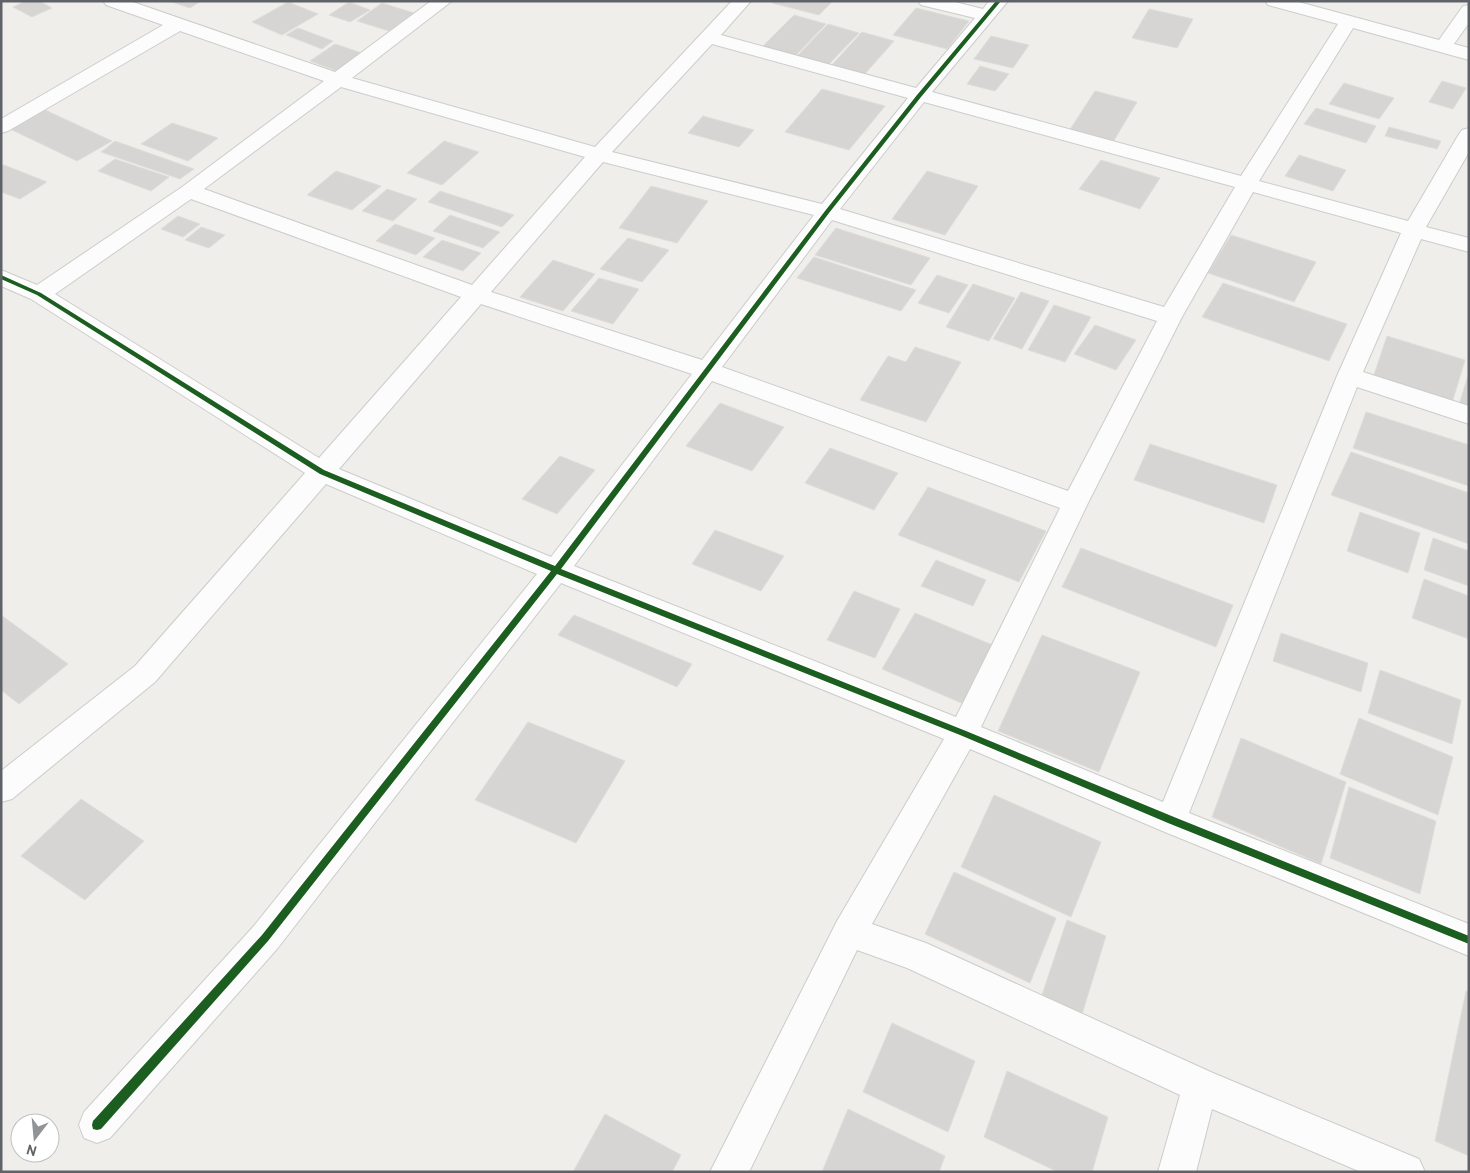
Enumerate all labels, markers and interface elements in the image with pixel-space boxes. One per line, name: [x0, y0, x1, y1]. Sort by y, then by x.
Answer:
north arrow: [10, 1113, 60, 1163]
text: N: [25, 1139, 39, 1159]

